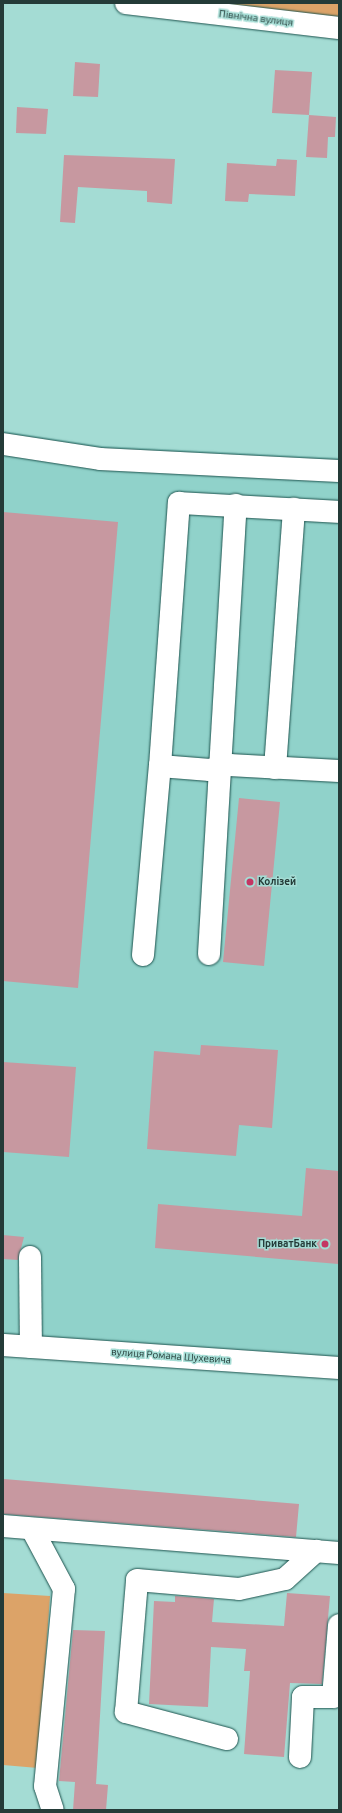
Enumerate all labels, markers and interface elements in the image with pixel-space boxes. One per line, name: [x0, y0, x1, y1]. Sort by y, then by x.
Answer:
street label: Північна вулиця: [218, 7, 294, 29]
place label: Колізей: [258, 876, 296, 888]
marker: Колізей: [245, 877, 255, 887]
place label: ПриватБанк: [258, 1238, 317, 1250]
marker: ПриватБанк: [320, 1239, 330, 1249]
street label: вулиця Романа Шухевича: [111, 1346, 231, 1366]

